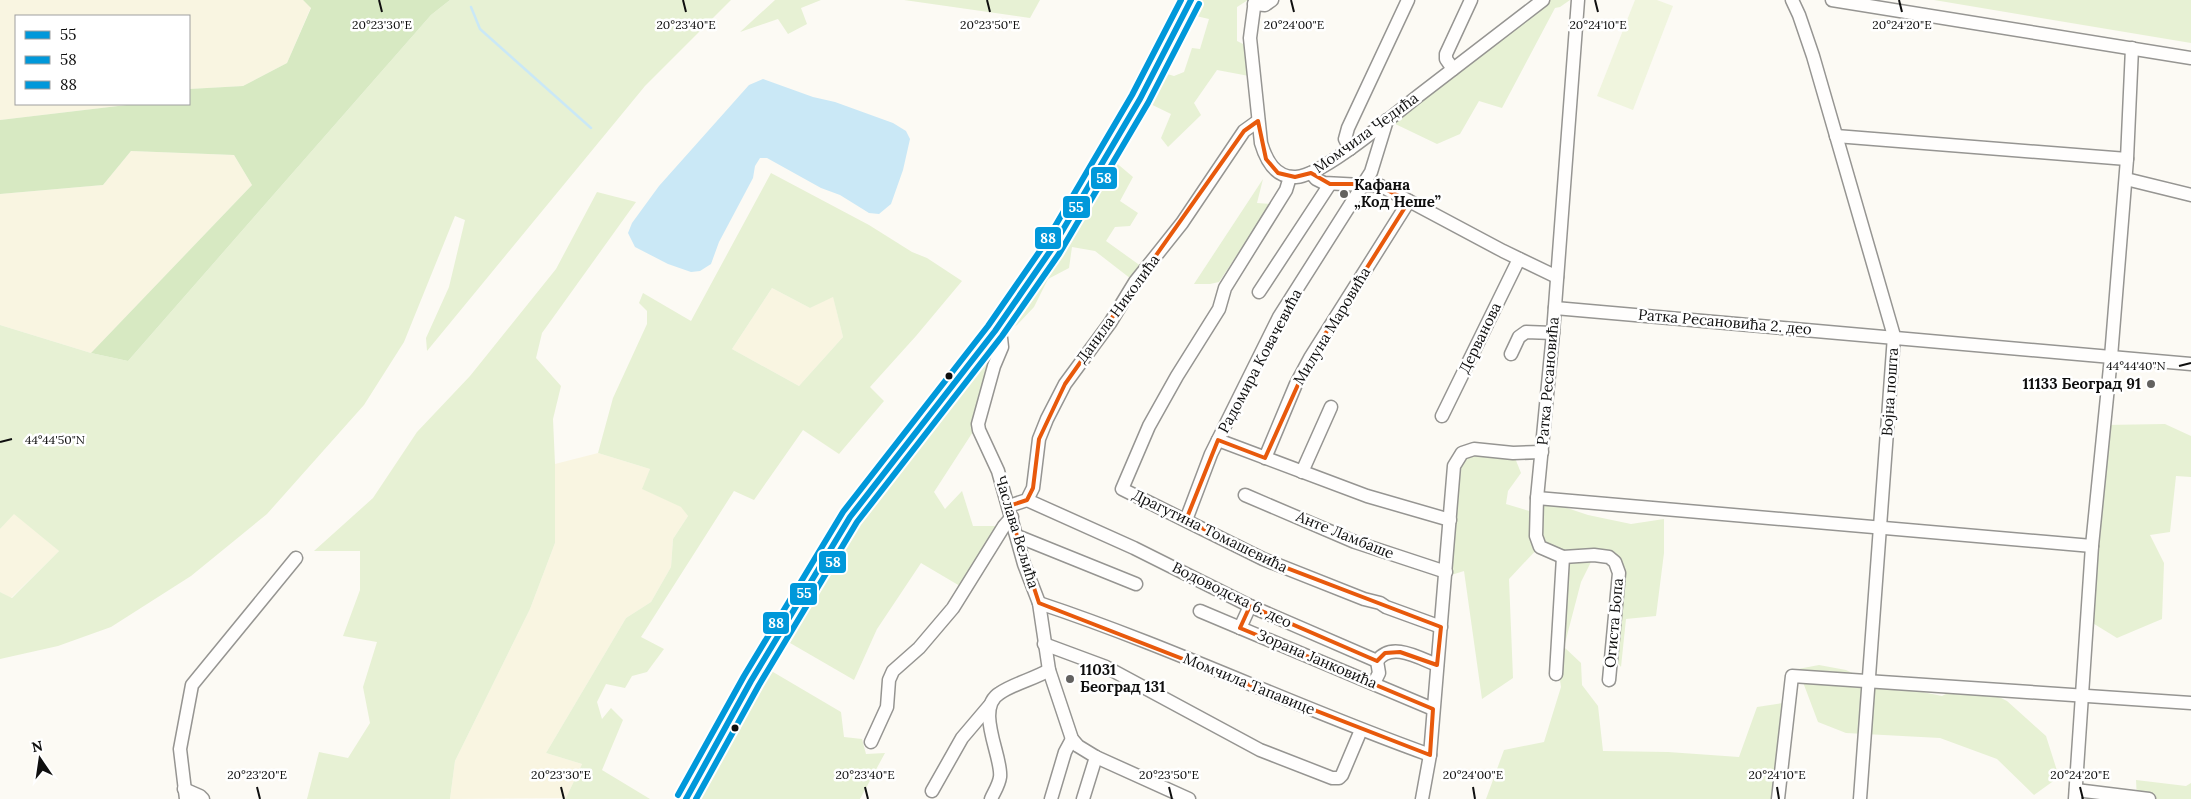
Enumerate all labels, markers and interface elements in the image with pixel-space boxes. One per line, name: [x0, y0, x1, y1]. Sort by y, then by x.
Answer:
legend: [15, 15, 190, 105]
text: 20°23'30"E: [352, 17, 412, 32]
text: 20°23'40"E: [656, 17, 716, 32]
text: 20°23'50"E: [960, 17, 1020, 32]
text: 20°24'00"E: [1264, 17, 1324, 32]
text: 20°24'10"E: [1569, 17, 1627, 32]
text: 20°24'20"E: [1872, 17, 1932, 32]
text: 55: [60, 25, 76, 44]
text: 58: [60, 50, 77, 69]
text: 88: [60, 75, 77, 94]
street label: Момчила Чедића: [1309, 88, 1422, 177]
line badge: 58: [1090, 166, 1118, 190]
text: 58: [1096, 169, 1112, 187]
place label: Кафана „Код Неше”: [1354, 175, 1441, 211]
marker: Кафана „Код Неше”: [1338, 188, 1350, 200]
line badge: 55: [1062, 195, 1091, 219]
text: 55: [1068, 198, 1084, 216]
line badge: 88: [1034, 226, 1062, 250]
text: 88: [1040, 229, 1056, 247]
street label: Данила Николића: [1072, 250, 1164, 367]
street label: Милуна Маровића: [1289, 263, 1374, 388]
street label: Радомира Ковачевића: [1214, 285, 1306, 436]
street label: Дерванова: [1454, 299, 1505, 376]
street label: Ратка Ресановића 2. део: [1637, 304, 1813, 339]
street label: Ратка Ресановића: [1532, 316, 1563, 446]
street label: Војна пошта: [1877, 347, 1902, 437]
text: 44°44'40"N: [2106, 358, 2166, 373]
unlabelled marker: [944, 371, 954, 381]
place label: 11133 Београд 91: [2022, 374, 2141, 393]
marker: 11133 Београд 91: [2145, 378, 2157, 390]
text: 44°44'50"N: [25, 432, 85, 447]
street label: Часлава Вељића: [991, 473, 1044, 591]
street label: Драгутина Томашевића: [1129, 485, 1291, 577]
street label: Анте Ламбаше: [1293, 506, 1397, 563]
line badge: 58: [818, 550, 847, 574]
text: 58: [825, 553, 841, 571]
street label: Водоводска 6. део: [1169, 557, 1295, 632]
street label: Огиста Бопа: [1600, 577, 1627, 669]
line badge: 55: [789, 582, 818, 606]
text: 55: [796, 584, 812, 602]
line badge: 88: [762, 611, 790, 635]
text: 88: [768, 614, 784, 632]
street label: Зорана Јанковића: [1254, 625, 1380, 693]
street label: Момчила Тапавице: [1181, 648, 1318, 719]
place label: 11031 Београд 131: [1080, 660, 1165, 696]
marker: 11031 Београд 131: [1064, 673, 1076, 685]
unlabelled marker: [730, 723, 740, 733]
north arrow: [15, 734, 65, 784]
text: N: [30, 736, 45, 756]
text: 20°23'20"E: [227, 767, 287, 782]
text: 20°23'30"E: [531, 767, 591, 782]
text: 20°23'40"E: [835, 767, 895, 782]
text: 20°23'50"E: [1139, 767, 1199, 782]
text: 20°24'00"E: [1443, 767, 1503, 782]
text: 20°24'10"E: [1748, 767, 1806, 782]
text: 20°24'20"E: [2050, 767, 2110, 782]

